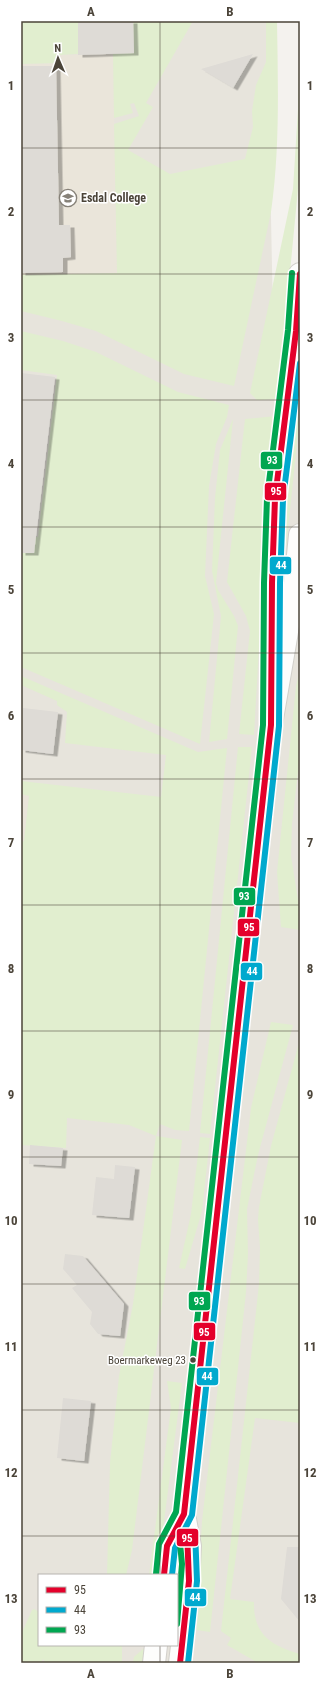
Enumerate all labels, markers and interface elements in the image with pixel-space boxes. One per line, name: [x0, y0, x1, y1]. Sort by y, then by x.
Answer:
text: A: [87, 4, 95, 19]
text: B: [226, 4, 234, 19]
north arrow: [38, 38, 78, 78]
text: N: [54, 42, 62, 55]
text: 1: [8, 78, 14, 93]
text: 1: [307, 78, 313, 93]
school or university icon: Esdal College: [58, 188, 78, 208]
place label: Esdal College: [81, 191, 146, 205]
text: 2: [8, 204, 15, 219]
text: 2: [307, 204, 314, 219]
text: 3: [8, 330, 14, 345]
text: 3: [307, 330, 313, 345]
line badge: 93: [260, 451, 283, 470]
text: 93: [266, 454, 278, 467]
text: 4: [8, 456, 15, 471]
text: 4: [307, 456, 314, 471]
line badge: 95: [264, 482, 287, 501]
text: 95: [270, 485, 282, 498]
line badge: 44: [269, 556, 292, 575]
text: 44: [275, 559, 287, 572]
text: 5: [8, 582, 15, 597]
text: 5: [307, 582, 314, 597]
text: 6: [8, 708, 15, 723]
text: 6: [307, 708, 314, 723]
text: 7: [8, 835, 15, 850]
text: 7: [307, 835, 314, 850]
line badge: 93: [233, 887, 256, 906]
text: 93: [238, 890, 250, 903]
line badge: 95: [237, 918, 260, 937]
text: 95: [243, 921, 255, 934]
text: 8: [8, 961, 14, 976]
text: 8: [307, 961, 313, 976]
line badge: 44: [240, 962, 263, 981]
text: 44: [246, 965, 258, 978]
text: 9: [8, 1087, 14, 1102]
text: 9: [307, 1087, 313, 1102]
text: 10: [4, 1213, 18, 1228]
text: 10: [303, 1213, 317, 1228]
line badge: 93: [188, 1291, 211, 1311]
text: 93: [193, 1295, 205, 1308]
line badge: 95: [193, 1322, 216, 1341]
text: 95: [198, 1326, 210, 1339]
text: 11: [4, 1339, 18, 1354]
text: 11: [303, 1339, 317, 1354]
place label: Boermarkeweg 23: [108, 1354, 186, 1367]
marker: Boermarkeweg 23: [188, 1355, 198, 1365]
line badge: 44: [196, 1367, 219, 1386]
text: 44: [201, 1370, 213, 1383]
text: 12: [4, 1465, 18, 1480]
text: 12: [303, 1465, 317, 1480]
line badge: 95: [176, 1528, 199, 1547]
text: 95: [181, 1532, 193, 1545]
legend: [38, 1574, 178, 1646]
text: 95: [74, 1583, 86, 1597]
line badge: 44: [184, 1588, 207, 1607]
text: 13: [4, 1591, 18, 1606]
text: 44: [189, 1591, 201, 1604]
text: 13: [303, 1591, 317, 1606]
text: 44: [74, 1603, 86, 1617]
text: 93: [74, 1623, 86, 1637]
text: A: [87, 1666, 95, 1681]
text: B: [226, 1666, 234, 1681]

